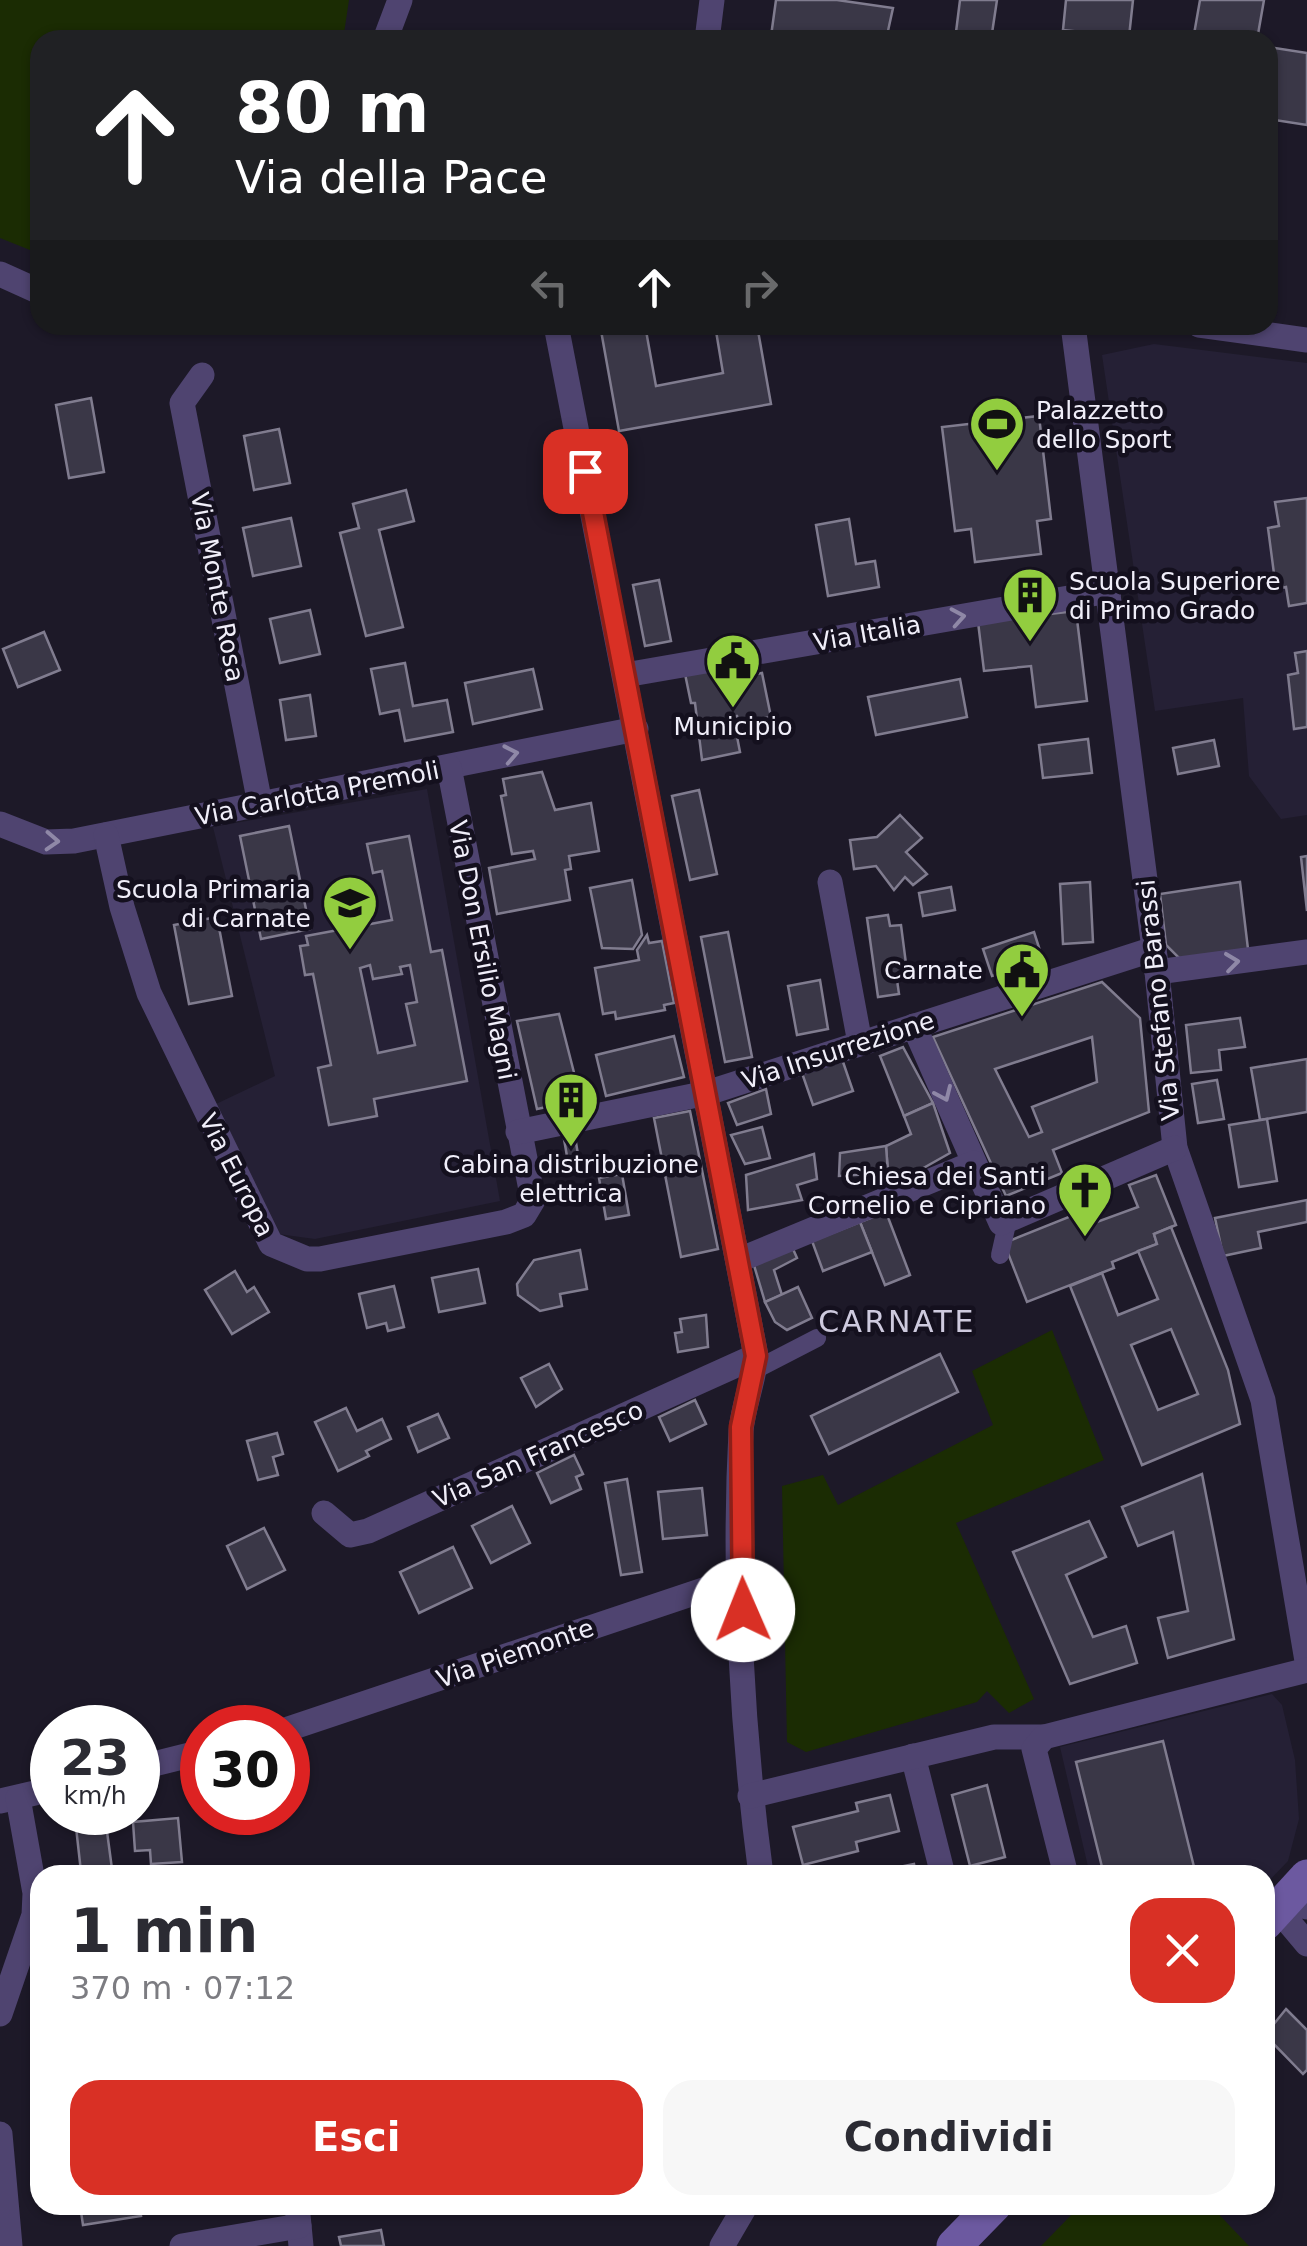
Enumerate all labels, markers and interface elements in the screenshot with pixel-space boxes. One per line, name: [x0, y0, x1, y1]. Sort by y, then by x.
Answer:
text: 80 m: [235, 67, 430, 149]
icon: ahead: [70, 70, 200, 200]
text: Via della Pace: [235, 151, 547, 204]
icon: left: [522, 260, 577, 315]
icon: ahead: [627, 260, 682, 315]
icon: right: [732, 260, 787, 315]
sports icon: Palazzetto dello Sport: [967, 394, 1027, 473]
place label: Palazzetto dello Sport: [1036, 396, 1172, 454]
pin: [543, 429, 628, 514]
icon: arrive: [558, 444, 613, 499]
street label: Via Monte Rosa: [185, 490, 250, 684]
building icon: Scuola Superiore di Primo Grado: [1000, 565, 1060, 644]
place label: Scuola Superiore di Primo Grado: [1069, 567, 1281, 625]
one-way arrow: [949, 607, 966, 628]
street label: Via Italia: [811, 610, 923, 657]
public building icon: Municipio: [703, 631, 763, 710]
place label: Municipio: [673, 712, 793, 741]
one-way arrow: [502, 745, 519, 766]
street label: Via Carlotta Premoli: [192, 756, 442, 831]
street label: Via Don Ersilio Magni: [443, 818, 522, 1082]
one-way arrow: [44, 830, 60, 851]
school or university icon: Scuola Primaria di Carnate: [320, 873, 380, 952]
place label: Scuola Primaria di Carnate: [116, 875, 311, 933]
street label: Via Stefano Barassi: [1131, 878, 1186, 1122]
public building icon: Carnate: [992, 940, 1052, 1019]
one-way arrow: [1224, 952, 1240, 973]
place label: Carnate: [884, 956, 983, 985]
street label: Via Insurrezione: [738, 1006, 938, 1095]
building icon: Cabina distribuzione elettrica: [541, 1070, 601, 1149]
one-way arrow: [932, 1084, 952, 1102]
street label: Via Europa: [193, 1109, 280, 1242]
place label: Cabina distribuzione elettrica: [443, 1150, 699, 1208]
church icon: Chiesa dei Santi Cornelio e Cipriano: [1055, 1160, 1115, 1239]
place label: Chiesa dei Santi Cornelio e Cipriano: [808, 1162, 1046, 1220]
district label: CARNATE: [818, 1304, 976, 1339]
street label: Via San Francesco: [429, 1395, 648, 1514]
position arrow: [691, 1558, 795, 1662]
street label: Via Piemonte: [433, 1613, 598, 1694]
speed limit sign: 30: [180, 1705, 310, 1835]
text: 23: [60, 1729, 130, 1787]
text: km/h: [63, 1781, 127, 1810]
text: 1 min: [70, 1896, 258, 1966]
button: close: [1130, 1898, 1235, 2003]
text: 370 m · 07:12: [70, 1969, 295, 2007]
button: Esci: [70, 2080, 643, 2195]
button: Condividi: [663, 2080, 1235, 2195]

